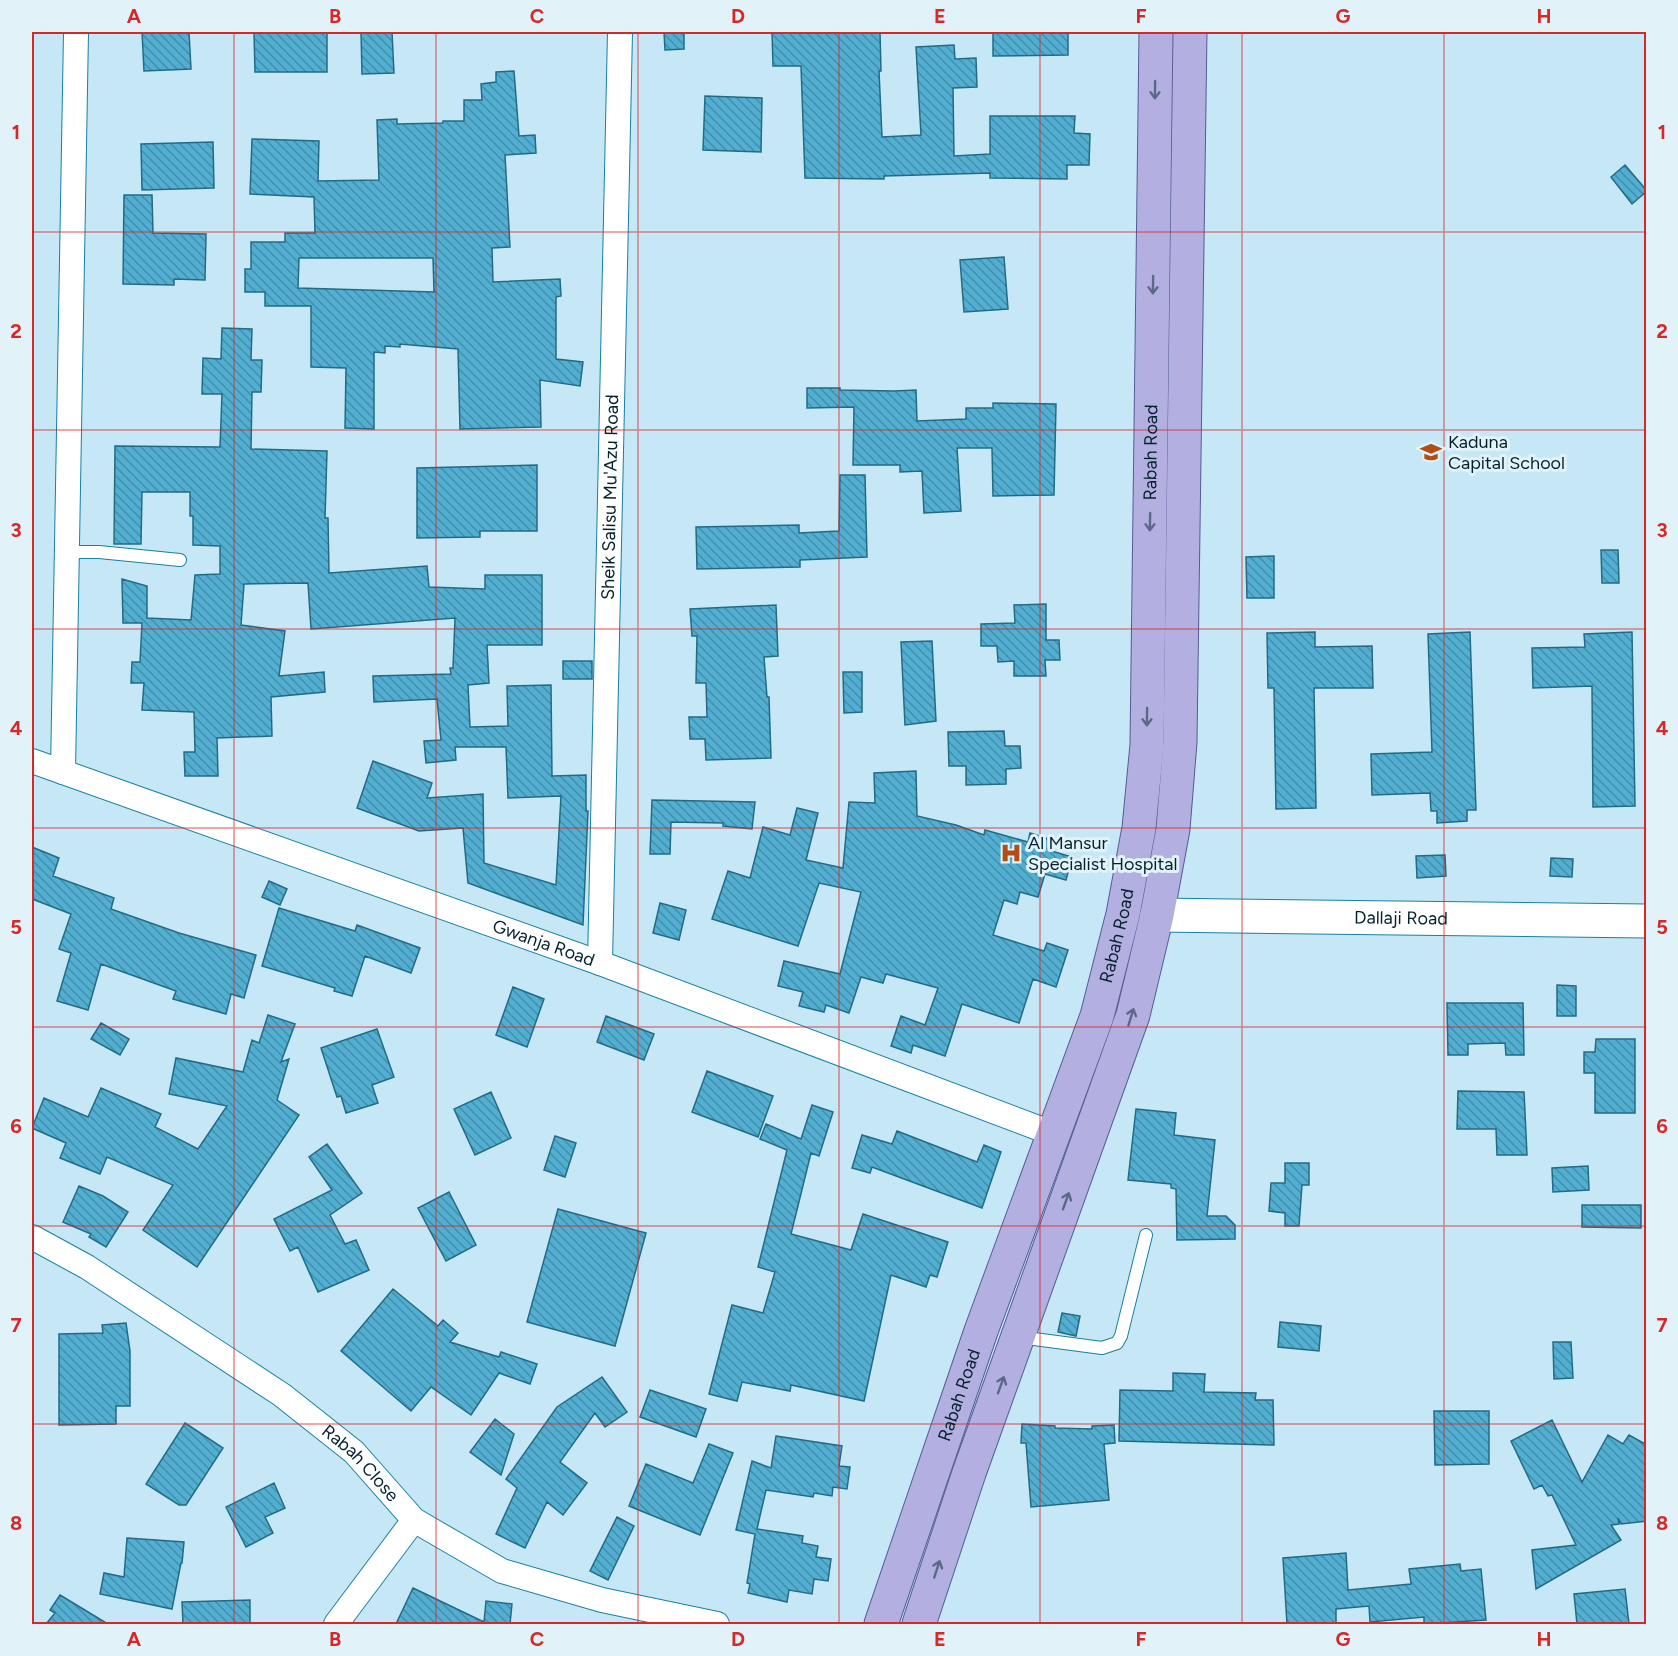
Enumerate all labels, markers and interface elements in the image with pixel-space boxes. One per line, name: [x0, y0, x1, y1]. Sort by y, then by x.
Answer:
text: A: [127, 4, 142, 28]
text: B: [329, 4, 341, 28]
text: C: [530, 4, 544, 28]
text: D: [731, 4, 745, 28]
text: E: [934, 4, 946, 28]
text: F: [1135, 4, 1147, 28]
text: G: [1336, 4, 1351, 28]
text: H: [1537, 4, 1552, 28]
one-way arrow: [1149, 79, 1161, 99]
text: 1: [12, 120, 20, 144]
text: 1: [1658, 120, 1666, 144]
one-way arrow: [1147, 274, 1158, 294]
text: 2: [10, 319, 22, 343]
text: 2: [1656, 319, 1668, 343]
street label: Sheik Salisu Mu'Azu Road: [597, 394, 623, 600]
street label: Rabah Road: [1139, 404, 1162, 501]
place label: Kaduna Capital School: [1448, 431, 1565, 474]
school or university icon: Kaduna Capital School: [1419, 440, 1443, 464]
one-way arrow: [1144, 511, 1156, 531]
text: 3: [10, 518, 22, 542]
text: 3: [1656, 518, 1668, 542]
one-way arrow: [1141, 706, 1153, 726]
text: 4: [10, 716, 23, 740]
text: 4: [1656, 716, 1669, 740]
place label: Al Mansur Specialist Hospital: [1028, 832, 1177, 875]
hospital icon: Al Mansur Specialist Hospital: [999, 841, 1023, 865]
street label: Rabah Road: [1095, 887, 1138, 985]
street label: Dallaji Road: [1354, 906, 1448, 930]
text: 5: [10, 915, 22, 939]
street label: Gwanja Road: [490, 915, 598, 971]
text: 5: [1656, 915, 1668, 939]
one-way arrow: [1127, 1008, 1138, 1027]
text: 6: [10, 1114, 22, 1138]
text: 6: [1656, 1114, 1668, 1138]
one-way arrow: [1062, 1192, 1073, 1211]
text: 7: [10, 1313, 22, 1337]
text: 7: [1656, 1313, 1668, 1337]
street label: Rabah Road: [933, 1346, 985, 1444]
one-way arrow: [996, 1376, 1007, 1394]
street label: Rabah Close: [317, 1420, 404, 1506]
text: 8: [10, 1511, 22, 1535]
text: 8: [1656, 1511, 1668, 1535]
one-way arrow: [933, 1560, 944, 1579]
text: A: [127, 1627, 142, 1651]
text: B: [329, 1627, 341, 1651]
text: C: [530, 1627, 544, 1651]
text: D: [731, 1627, 745, 1651]
text: E: [934, 1627, 946, 1651]
text: F: [1135, 1627, 1147, 1651]
text: G: [1336, 1627, 1351, 1651]
text: H: [1537, 1627, 1552, 1651]

